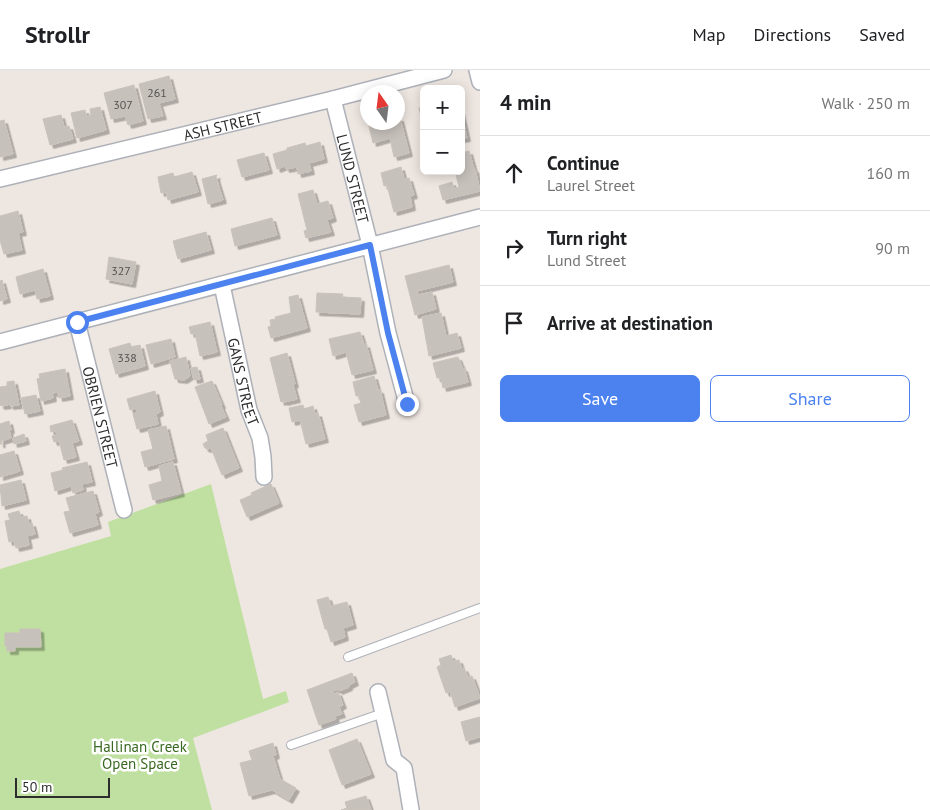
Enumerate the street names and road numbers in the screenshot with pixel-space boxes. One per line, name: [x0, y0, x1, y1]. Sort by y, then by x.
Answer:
street label: ASH STREET: [181, 107, 265, 144]
street label: LUND STREET: [333, 132, 374, 226]
street label: GANS STREET: [224, 336, 264, 429]
street label: OBRIEN STREET: [79, 364, 123, 471]

